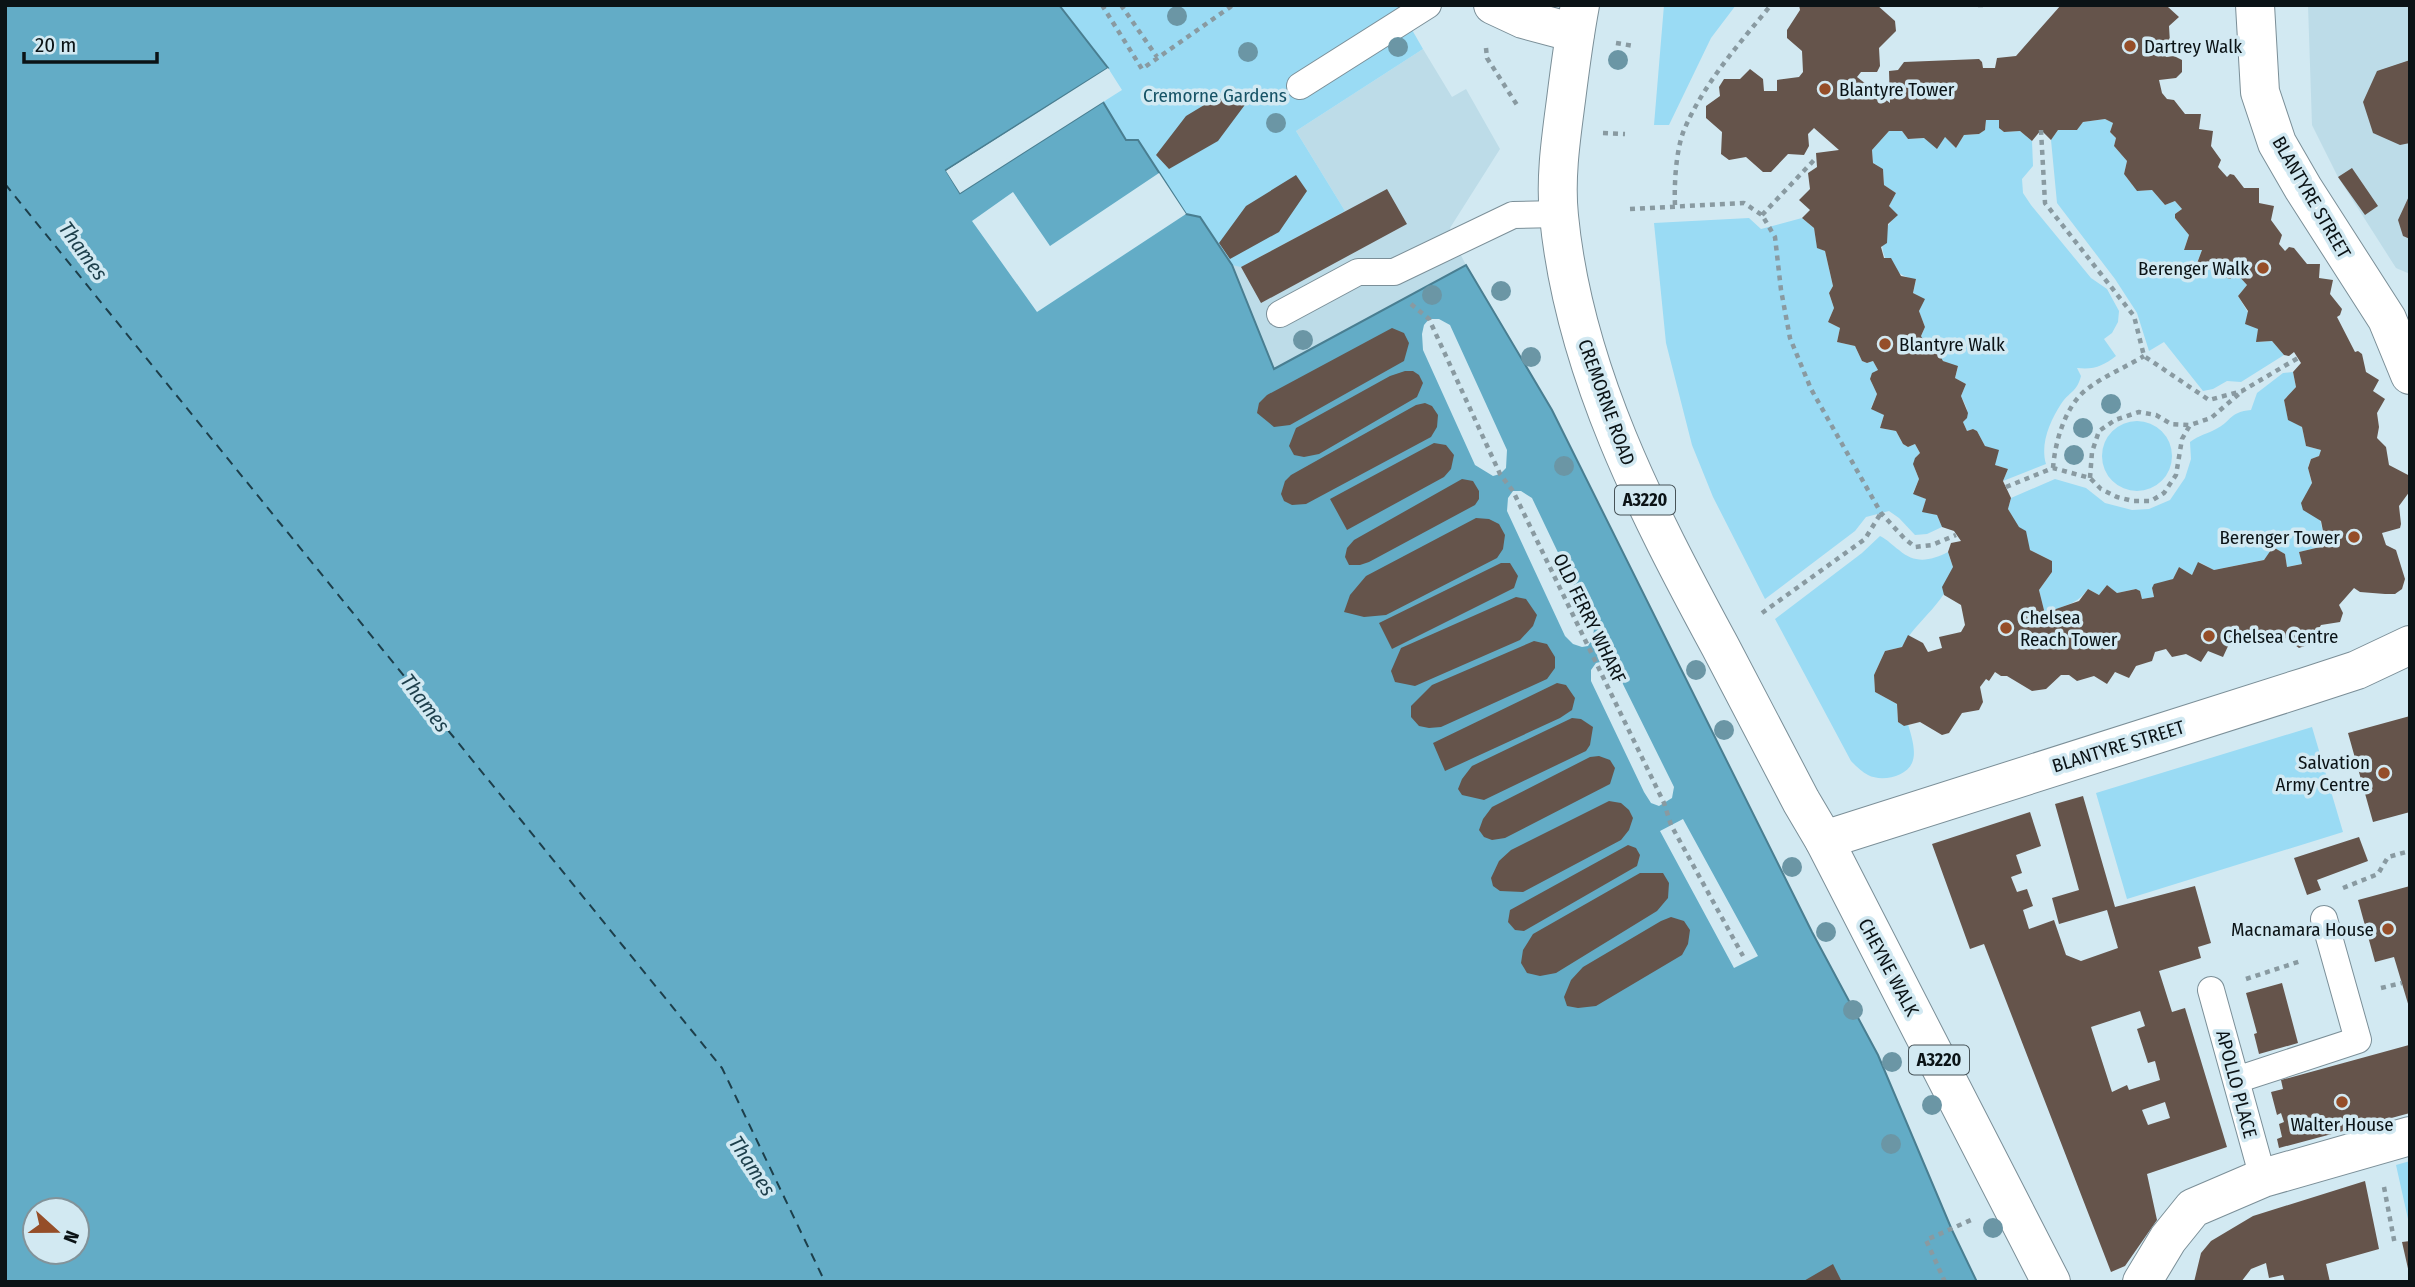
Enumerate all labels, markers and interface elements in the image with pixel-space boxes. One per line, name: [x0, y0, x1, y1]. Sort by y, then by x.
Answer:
scale bar: [24, 21, 158, 65]
text: 20 m: [35, 32, 76, 58]
place label: Dartrey Walk: [2144, 35, 2242, 58]
marker: Dartrey Walk: [2122, 38, 2138, 54]
place label: Blantyre Tower: [1839, 78, 1955, 101]
marker: Blantyre Tower: [1817, 81, 1833, 97]
park label: Cremorne Gardens: [1143, 84, 1287, 107]
street label: BLANTYRE STREET: [2267, 132, 2356, 263]
water label: Thames: [53, 216, 113, 286]
place label: Berenger Walk: [2138, 257, 2249, 280]
marker: Berenger Walk: [2255, 260, 2271, 276]
place label: Blantyre Walk: [1899, 333, 2005, 356]
street label: CREMORNE ROAD: [1573, 336, 1640, 468]
marker: Blantyre Walk: [1877, 336, 1893, 352]
road number: A3220: [1615, 486, 1675, 514]
place label: Berenger Tower: [2219, 526, 2340, 549]
marker: Berenger Tower: [2346, 529, 2362, 545]
street label: OLD FERRY WHARF: [1548, 550, 1631, 687]
place label: Chelsea Reach Tower: [2020, 606, 2118, 651]
marker: Chelsea Reach Tower: [1998, 620, 2014, 636]
place label: Chelsea Centre: [2223, 625, 2338, 648]
marker: Chelsea Centre: [2201, 628, 2217, 644]
water label: Thames: [395, 669, 455, 737]
street label: BLANTYRE STREET: [2049, 715, 2187, 778]
place label: Salvation Army Centre: [2276, 751, 2370, 796]
marker: Salvation Army Centre: [2376, 765, 2392, 781]
street label: CHEYNE WALK: [1853, 915, 1924, 1021]
place label: Macnamara House: [2231, 918, 2374, 941]
marker: Macnamara House: [2380, 921, 2396, 937]
street label: APOLLO PLACE: [2211, 1028, 2262, 1141]
road number: A3220: [1909, 1045, 1969, 1074]
marker: Walter House: [2334, 1094, 2350, 1110]
place label: Walter House: [2290, 1113, 2394, 1136]
water label: Thames: [723, 1131, 781, 1201]
north arrow: [21, 1196, 91, 1266]
text: N: [59, 1227, 84, 1246]

